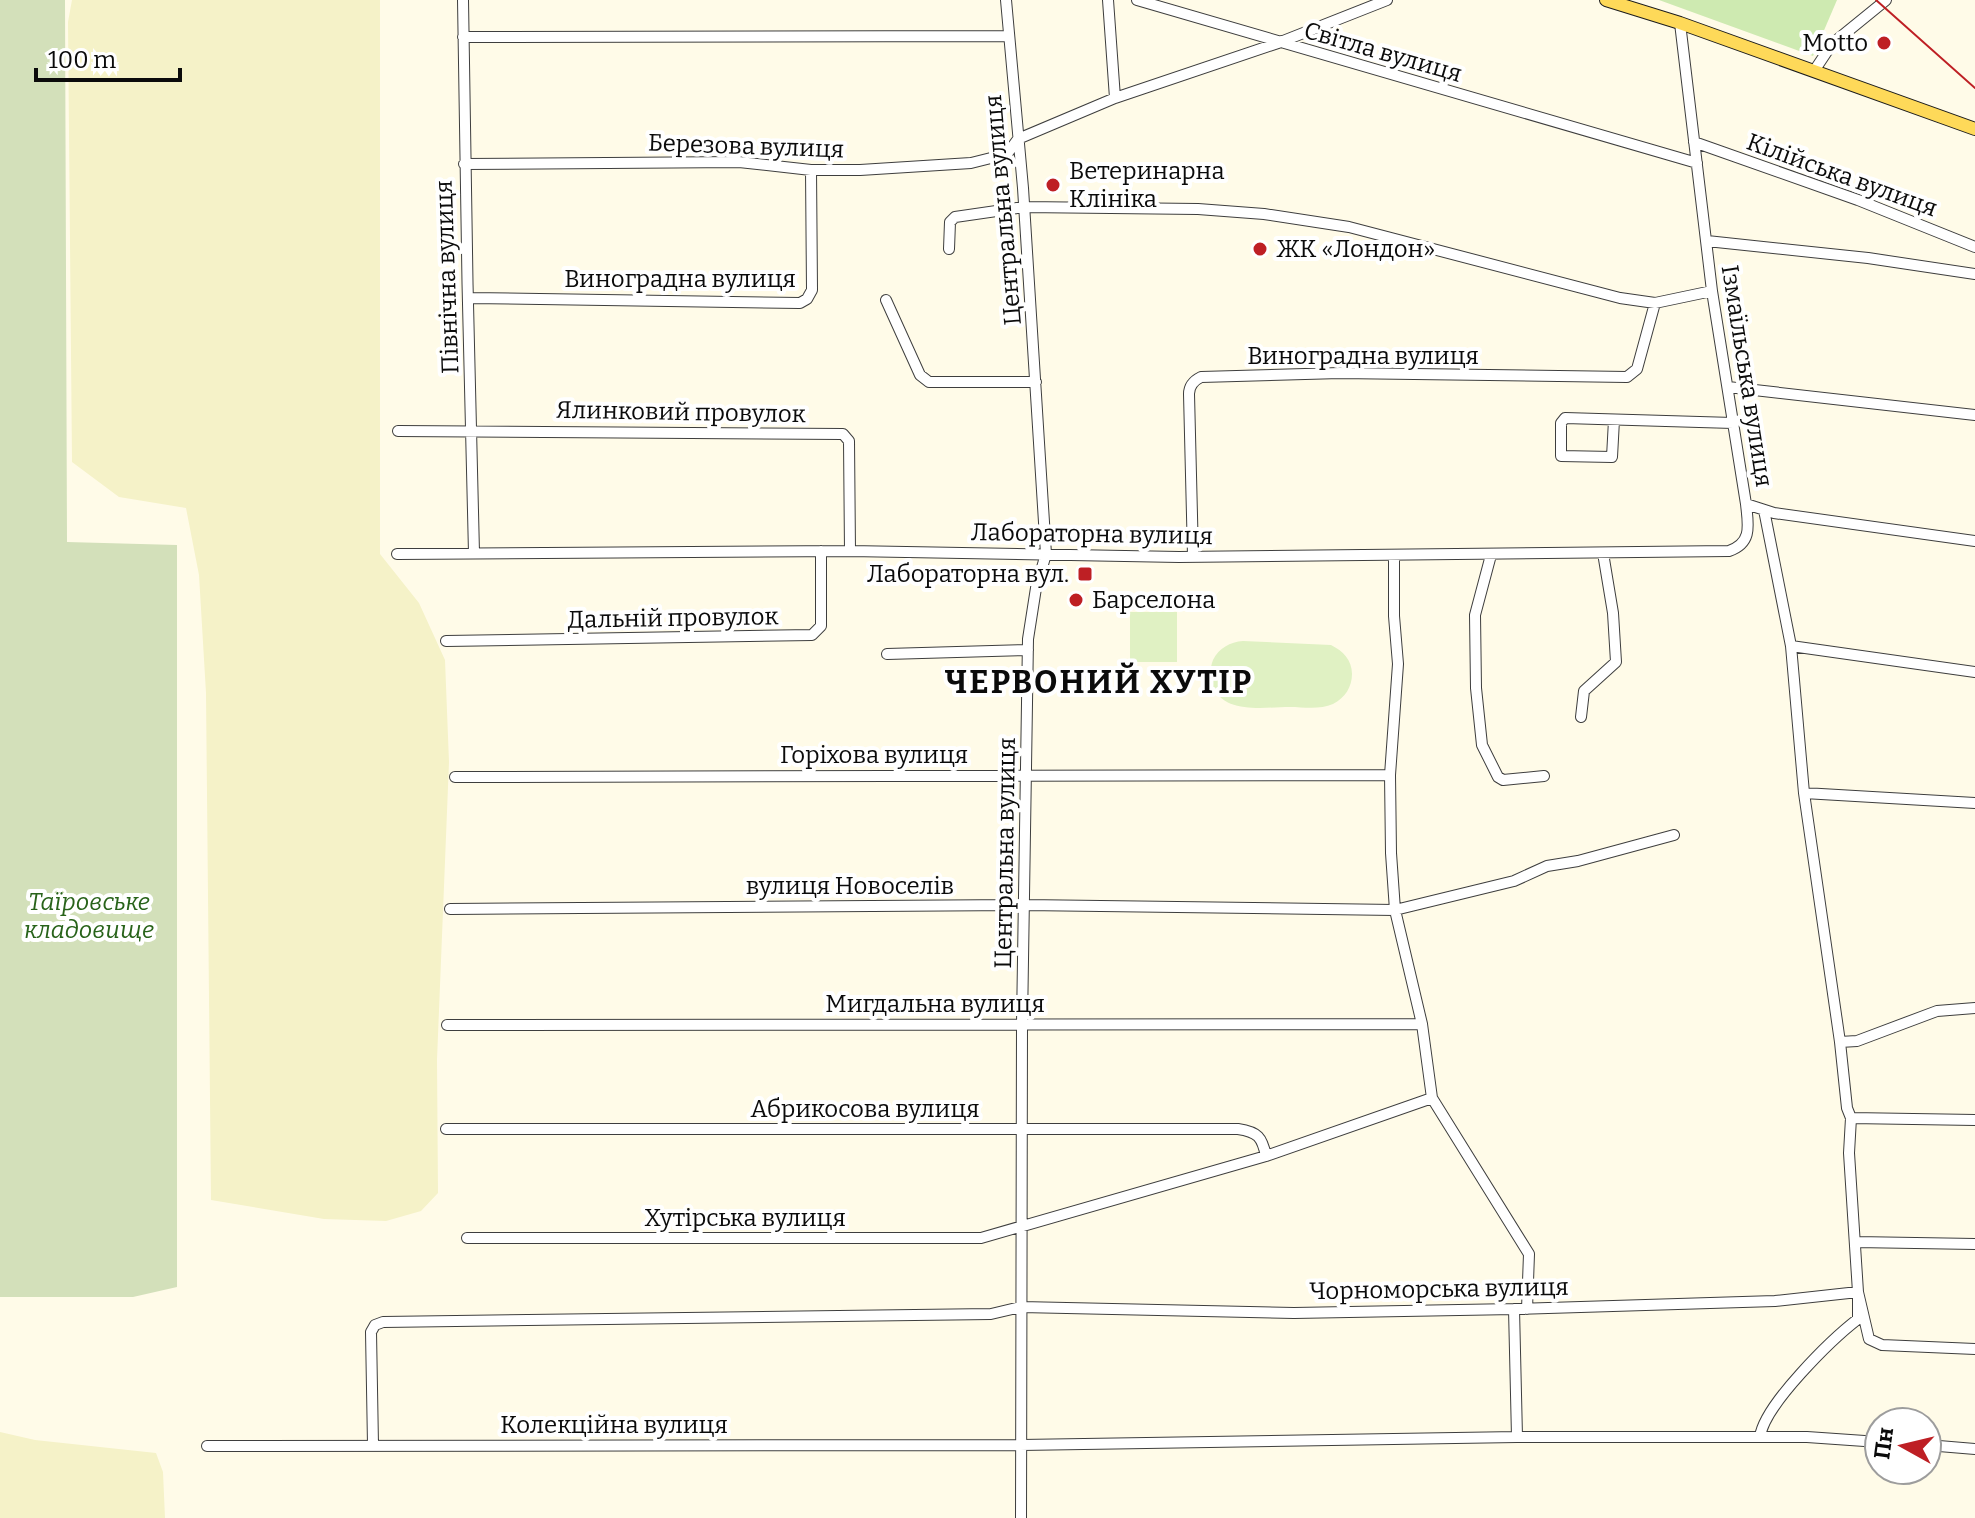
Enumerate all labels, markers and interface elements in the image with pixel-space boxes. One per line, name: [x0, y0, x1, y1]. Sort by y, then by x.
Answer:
street label: Світла вулиця: [1301, 16, 1465, 88]
place label: Motto: [1802, 29, 1868, 57]
scale bar: [36, 32, 180, 82]
marker: Motto: [1875, 34, 1893, 52]
text: 100 m: [48, 46, 116, 74]
street label: Центральна вулиця: [979, 94, 1027, 326]
street label: Кілійська вулиця: [1743, 128, 1941, 222]
street label: Березова вулиця: [647, 129, 845, 163]
place label: Ветеринарна Клініка: [1069, 157, 1225, 213]
marker: Ветеринарна Клініка: [1044, 176, 1062, 194]
street label: Північна вулиця: [430, 180, 464, 374]
place label: ЖК «Лондон»: [1276, 235, 1435, 263]
marker: ЖК «Лондон»: [1251, 240, 1269, 258]
street label: Ізмаїльська вулиця: [1716, 263, 1778, 489]
street label: Виноградна вулиця: [564, 265, 796, 293]
street label: Виноградна вулиця: [1247, 342, 1479, 370]
street label: Ялинковий провулок: [556, 396, 806, 428]
street label: Лабораторна вулиця: [971, 518, 1213, 550]
place label: Лабораторна вул.: [867, 560, 1069, 588]
marker: Лабораторна вул.: [1076, 565, 1094, 583]
place label: Барселона: [1092, 586, 1216, 614]
marker: Барселона: [1067, 591, 1085, 609]
street label: Дальній провулок: [567, 602, 779, 634]
district label: ЧЕРВОНИЙ ХУТІР: [945, 662, 1253, 701]
street label: Центральна вулиця: [989, 737, 1021, 969]
street label: Горіхова вулиця: [780, 741, 968, 769]
street label: вулиця Новоселів: [746, 872, 954, 900]
park label: Таїровське кладовище: [24, 888, 154, 944]
street label: Мигдальна вулиця: [825, 990, 1045, 1018]
street label: Абрикосова вулиця: [750, 1095, 980, 1123]
street label: Хутірська вулиця: [644, 1204, 846, 1232]
street label: Чорноморська вулиця: [1309, 1273, 1569, 1305]
north arrow: [1863, 1406, 1943, 1486]
street label: Колекційна вулиця: [500, 1411, 728, 1439]
text: Пн: [1868, 1425, 1899, 1461]

